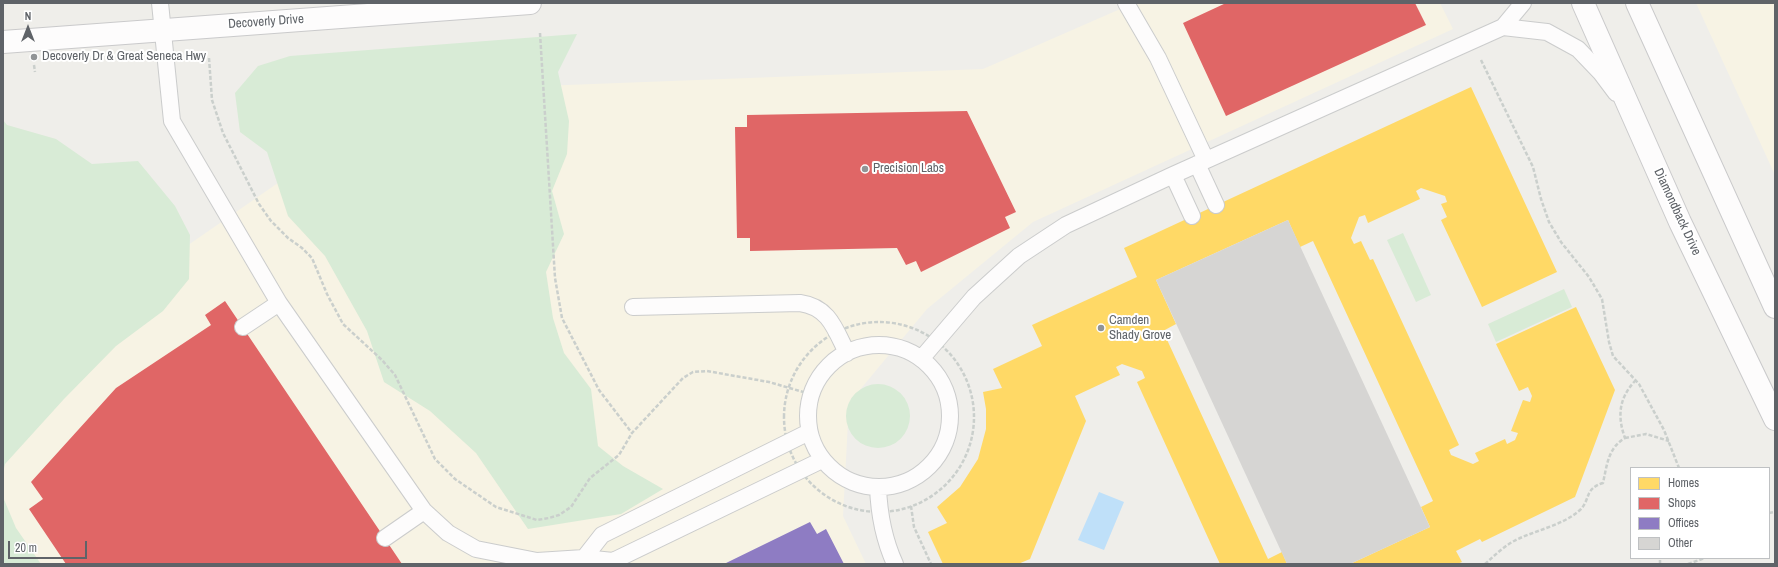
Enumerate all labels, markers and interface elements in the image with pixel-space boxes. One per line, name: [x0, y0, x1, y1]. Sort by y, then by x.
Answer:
north arrow: [8, 8, 48, 48]
text: N: [25, 9, 31, 23]
street label: Decoverly Drive: [228, 12, 304, 32]
place label: Decoverly Dr & Great Seneca Hwy: [42, 49, 206, 65]
marker: Decoverly Dr & Great Seneca Hwy: [29, 52, 39, 62]
place label: Precision Labs: [873, 161, 944, 177]
marker: Precision Labs: [860, 164, 870, 174]
street label: Diamondback Drive: [1650, 166, 1704, 258]
place label: Camden Shady Grove: [1109, 313, 1171, 344]
marker: Camden Shady Grove: [1096, 323, 1106, 333]
legend: [1630, 467, 1770, 559]
text: Homes: [1668, 475, 1699, 491]
text: Shops: [1668, 495, 1696, 511]
text: Offices: [1668, 515, 1699, 531]
scale bar: [10, 533, 89, 559]
text: Other: [1668, 535, 1693, 551]
text: 20 m: [15, 540, 37, 556]

